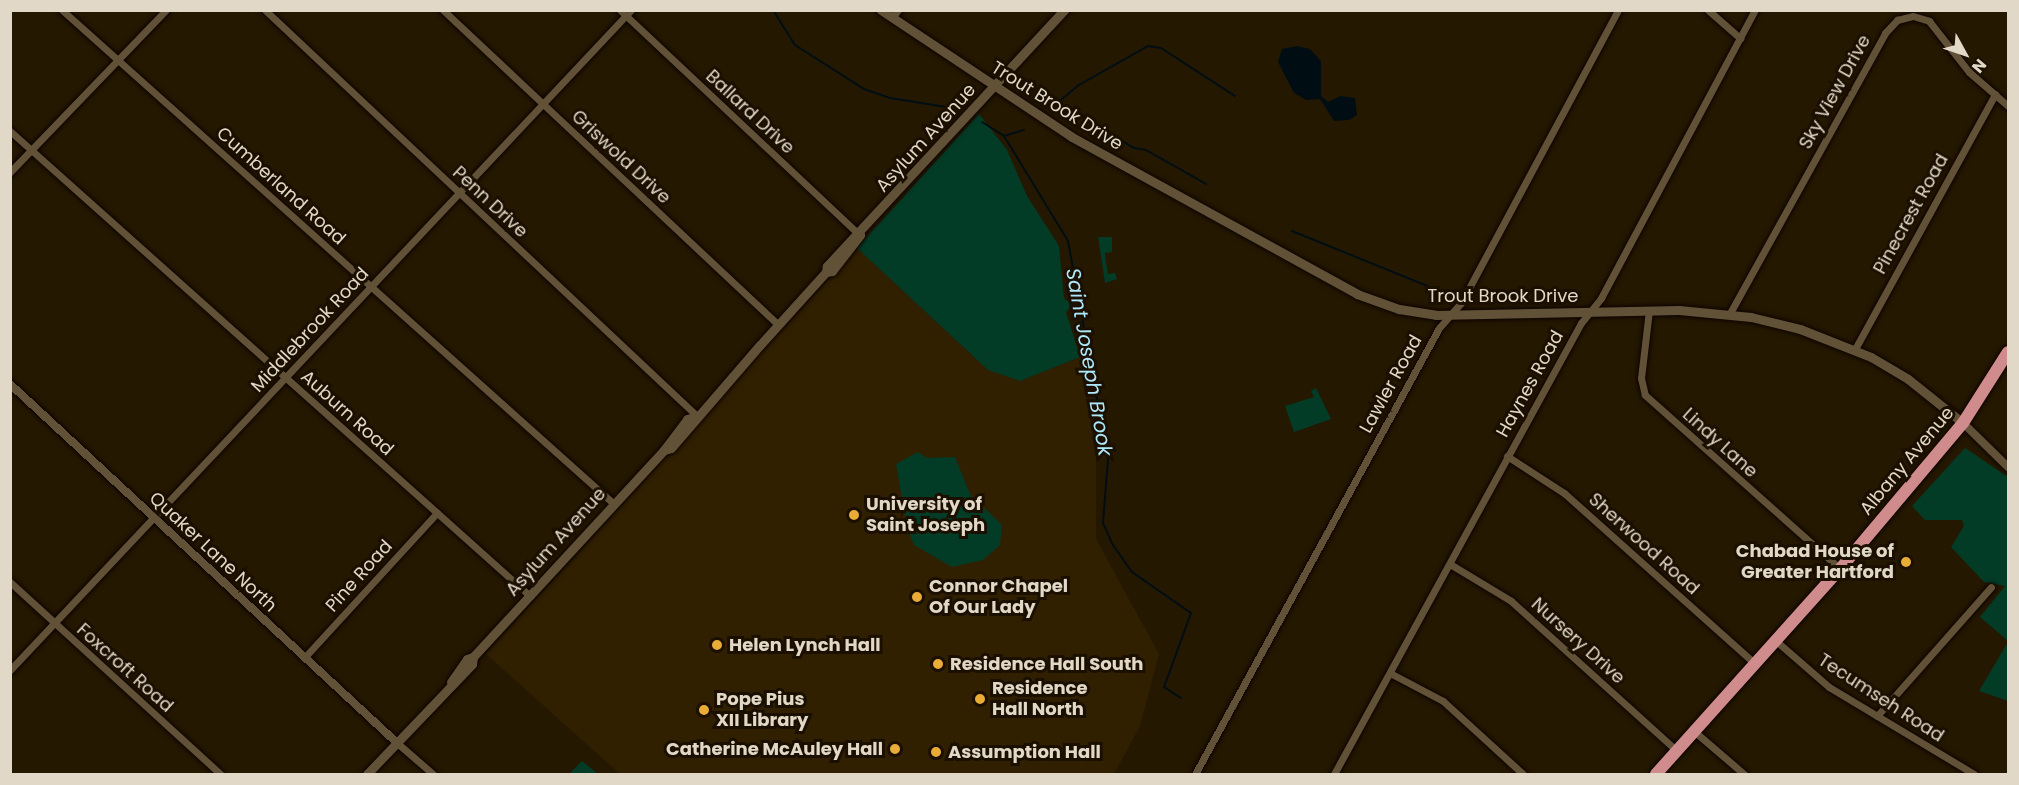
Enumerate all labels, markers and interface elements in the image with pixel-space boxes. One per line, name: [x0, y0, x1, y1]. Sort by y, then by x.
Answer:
north arrow: [1935, 24, 1995, 84]
street label: Sky View Drive: [1795, 31, 1875, 153]
text: N: [1966, 54, 1992, 78]
street label: Trout Brook Drive: [987, 57, 1127, 155]
street label: Ballard Drive: [701, 66, 799, 158]
street label: Asylum Avenue: [872, 79, 980, 197]
street label: Griswold Drive: [567, 106, 675, 208]
street label: Cumberland Road: [212, 122, 350, 250]
street label: Pinecrest Road: [1869, 150, 1953, 278]
street label: Penn Drive: [448, 162, 532, 242]
street label: Middlebrook Road: [247, 263, 373, 397]
water label: Saint Joseph Brook: [1061, 266, 1117, 458]
street label: Trout Brook Drive: [1428, 285, 1578, 307]
street label: Haynes Road: [1492, 327, 1568, 441]
street label: Lawler Road: [1355, 331, 1427, 437]
street label: Auburn Road: [296, 366, 398, 460]
street label: Albany Avenue: [1855, 402, 1959, 520]
street label: Lindy Lane: [1678, 404, 1762, 482]
street label: Asylum Avenue: [502, 483, 610, 601]
street label: Quaker Lane North: [145, 487, 281, 617]
street label: Sherwood Road: [1584, 489, 1704, 599]
place label: University of Saint Joseph: [866, 494, 985, 536]
marker: University of Saint Joseph: [847, 508, 861, 522]
street label: Pine Road: [321, 536, 397, 616]
place label: Chabad House of Greater Hartford: [1736, 541, 1894, 584]
marker: Chabad House of Greater Hartford: [1899, 555, 1913, 569]
place label: Connor Chapel Of Our Lady: [929, 576, 1068, 618]
marker: Connor Chapel Of Our Lady: [910, 590, 924, 604]
street label: Nursery Drive: [1527, 593, 1629, 689]
street label: Foxcroft Road: [72, 619, 178, 717]
place label: Helen Lynch Hall: [729, 634, 881, 656]
marker: Helen Lynch Hall: [710, 638, 724, 652]
street label: Tecumseh Road: [1814, 649, 1948, 747]
place label: Residence Hall South: [950, 653, 1143, 675]
marker: Residence Hall South: [931, 657, 945, 671]
place label: Residence Hall North: [992, 678, 1088, 720]
place label: Pope Pius XII Library: [716, 689, 808, 732]
marker: Residence Hall North: [973, 692, 987, 706]
marker: Pope Pius XII Library: [697, 703, 711, 717]
place label: Catherine McAuley Hall: [666, 738, 883, 760]
place label: Assumption Hall: [948, 741, 1101, 763]
marker: Catherine McAuley Hall: [888, 742, 902, 756]
marker: Assumption Hall: [929, 745, 943, 759]

